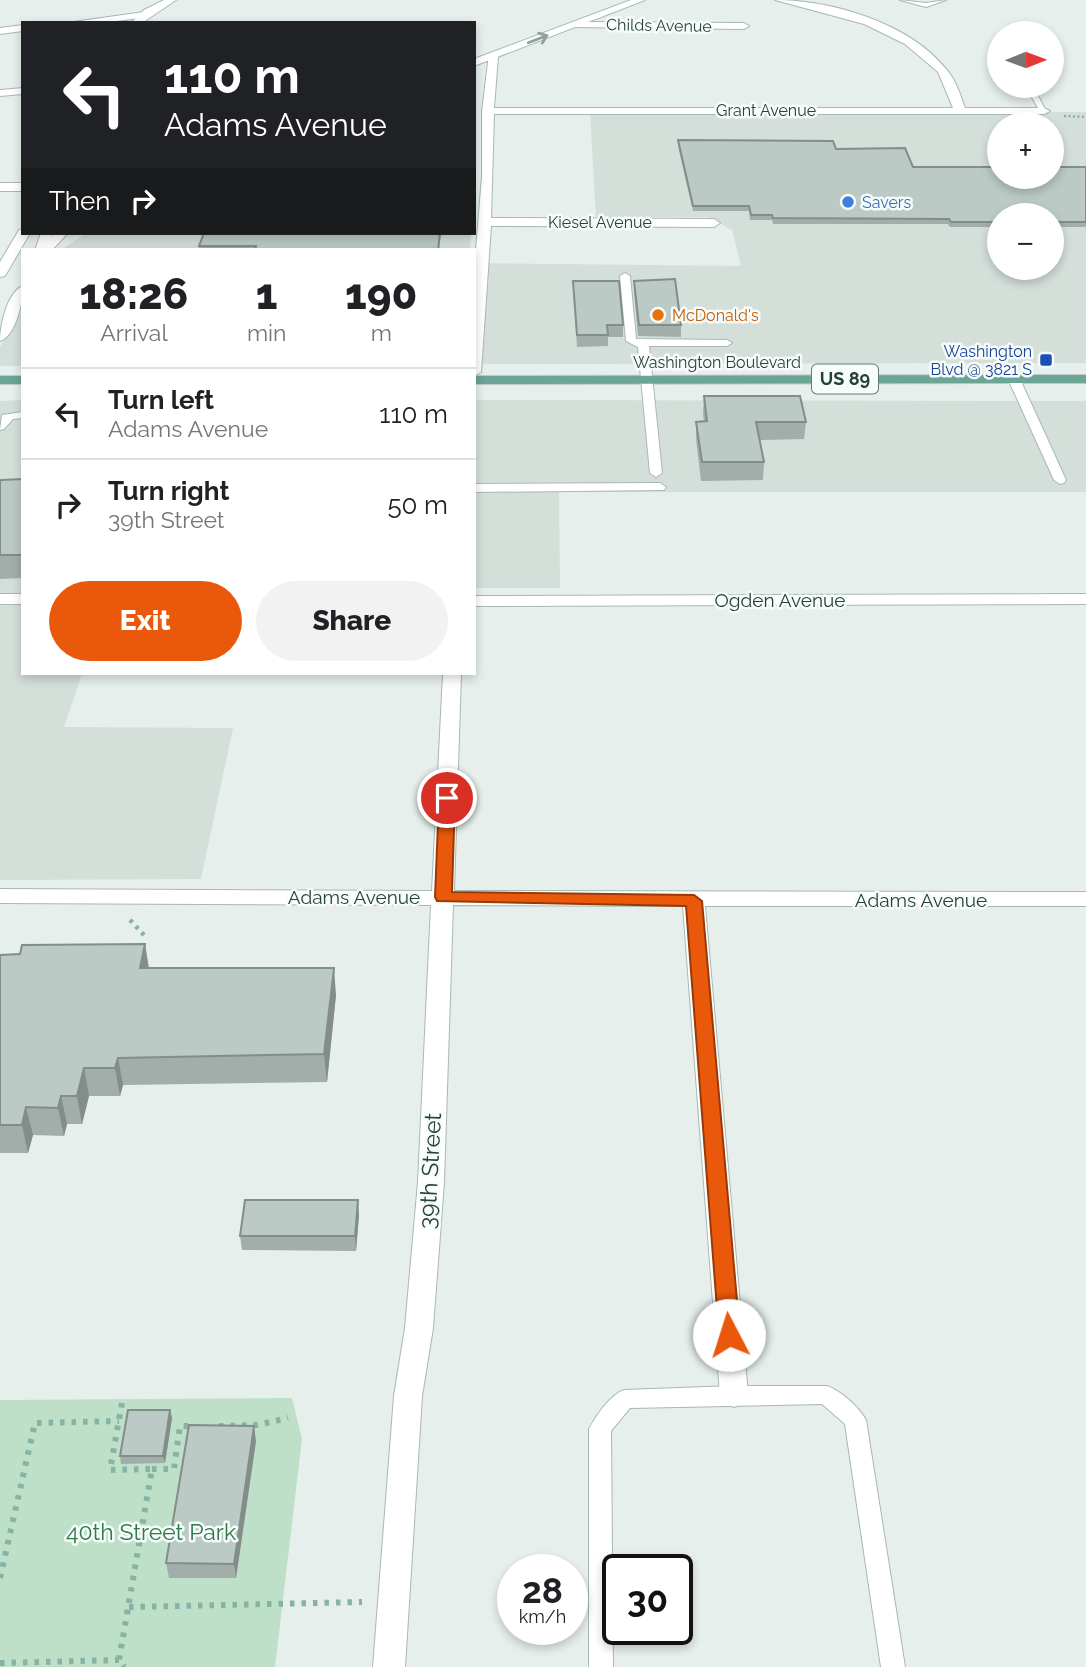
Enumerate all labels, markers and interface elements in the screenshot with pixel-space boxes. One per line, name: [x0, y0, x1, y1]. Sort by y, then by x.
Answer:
street label: Childs Avenue: [606, 15, 712, 36]
north arrow: [987, 21, 1064, 98]
map controls: [987, 21, 1064, 280]
one-way arrow: [527, 31, 548, 44]
text: 110 m: [164, 47, 300, 104]
icon: left: [49, 49, 140, 140]
street label: Grant Avenue: [716, 101, 816, 120]
text: Adams Avenue: [164, 106, 387, 143]
button: +: [987, 112, 1064, 189]
icon: right: [124, 182, 162, 220]
text: Then: [49, 186, 110, 216]
place label: Savers: [862, 193, 911, 212]
marker: Savers: [840, 194, 856, 210]
button: −: [987, 203, 1064, 280]
street label: Kiesel Avenue: [548, 213, 652, 232]
text: 18:26: [80, 270, 188, 319]
text: 1: [256, 270, 278, 319]
text: 190: [345, 270, 417, 319]
place label: McDonald's: [672, 306, 759, 325]
marker: McDonald's: [650, 307, 666, 323]
text: Arrival: [100, 319, 168, 346]
text: min: [247, 319, 286, 346]
text: m: [371, 319, 392, 346]
place label: Washington Blvd @ 3821 S: [931, 342, 1032, 379]
marker: Washington Blvd @ 3821 S: [1038, 352, 1054, 368]
street label: Washington Boulevard: [633, 353, 801, 372]
road number: US 89: [812, 365, 878, 394]
text: Turn left: [108, 385, 214, 415]
icon: left: [49, 395, 87, 433]
text: 110 m: [379, 399, 448, 429]
text: Adams Avenue: [108, 415, 268, 442]
text: Turn right: [108, 476, 229, 506]
icon: right: [49, 486, 87, 524]
text: 50 m: [387, 490, 448, 520]
text: 39th Street: [108, 506, 225, 533]
button: Exit: [49, 581, 242, 661]
button: Share: [256, 581, 448, 661]
street label: Ogden Avenue: [715, 589, 846, 611]
pin: [417, 768, 477, 828]
icon: arrive: [428, 779, 466, 817]
street label: Adams Avenue: [288, 886, 420, 908]
street label: Adams Avenue: [855, 889, 987, 911]
street label: 39th Street: [413, 1112, 446, 1230]
position arrow: [692, 1298, 766, 1372]
park label: 40th Street Park: [66, 1518, 236, 1545]
speed limit sign: 30: [602, 1554, 693, 1645]
text: 28: [522, 1570, 563, 1611]
text: km/h: [519, 1606, 566, 1627]

